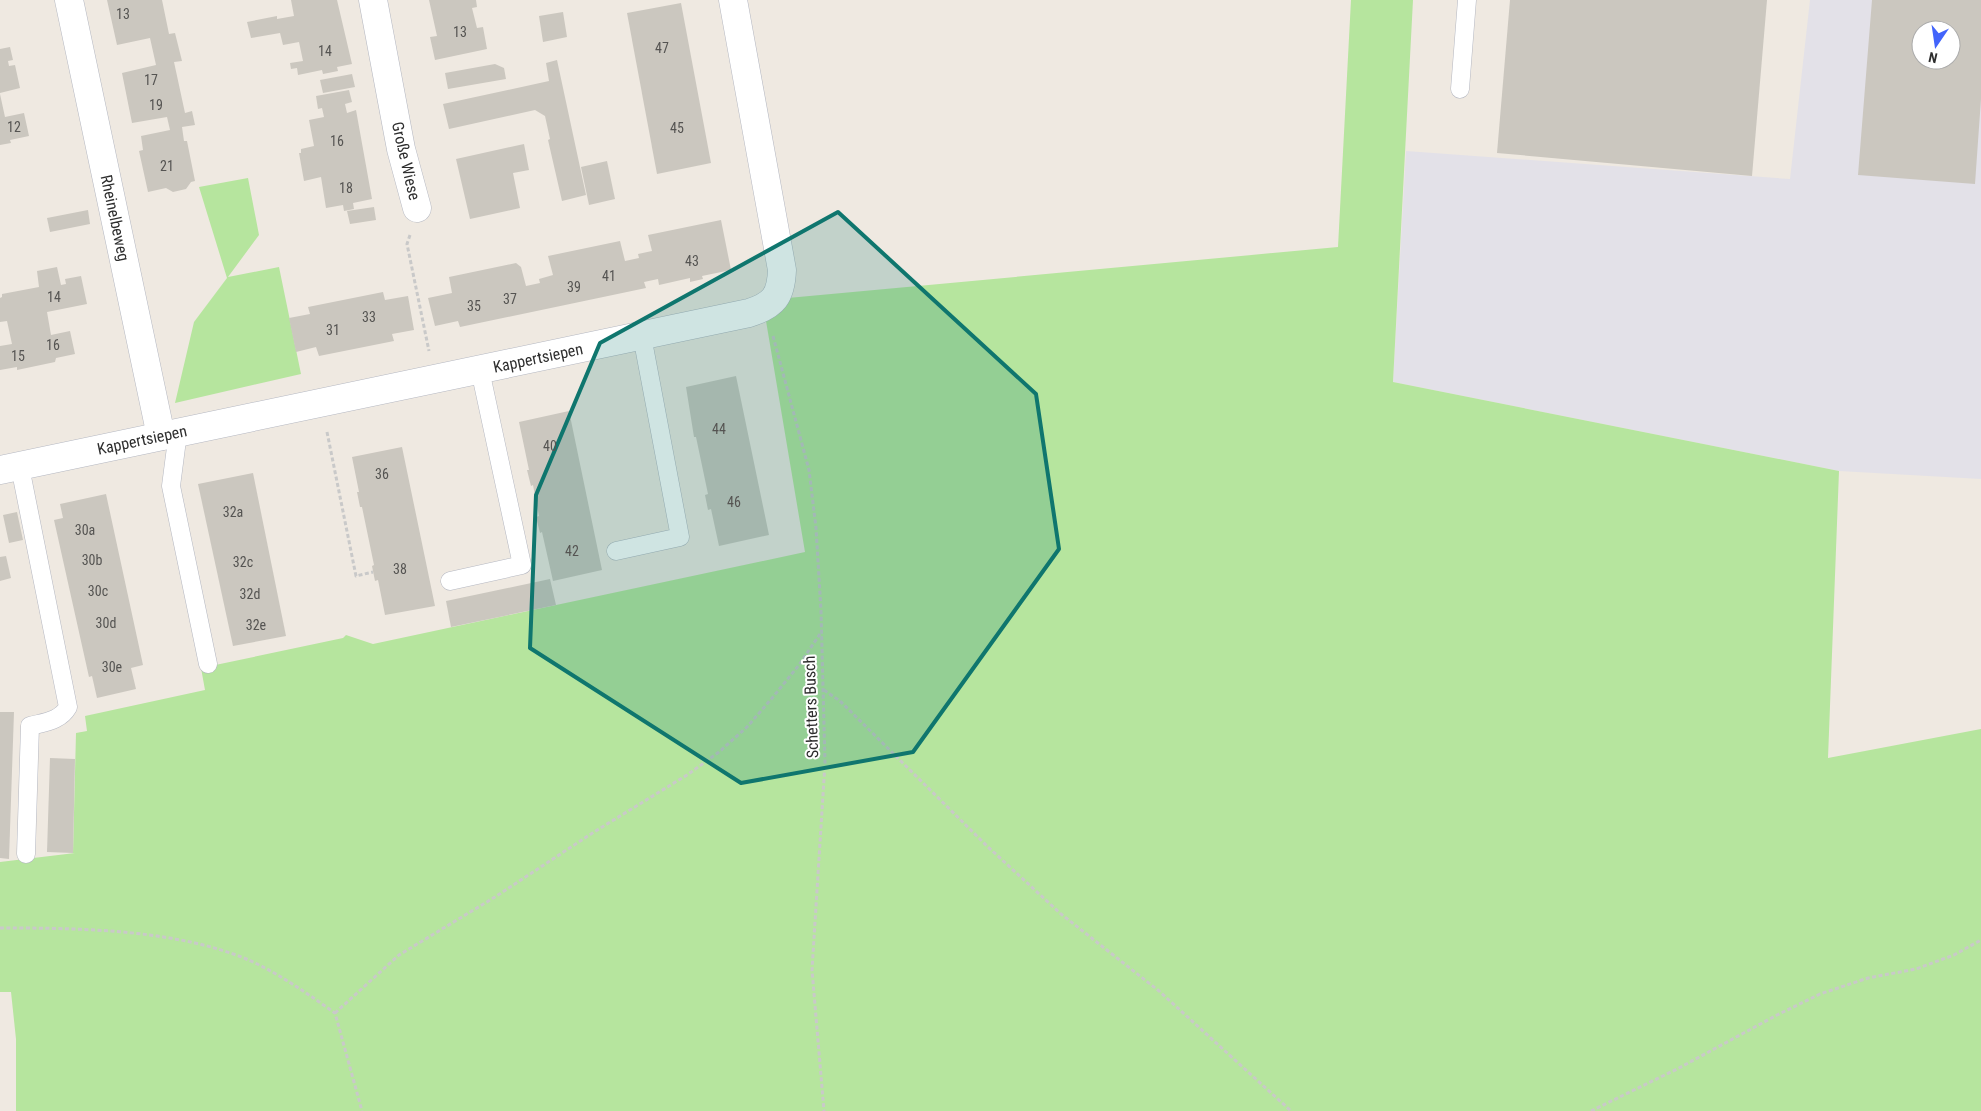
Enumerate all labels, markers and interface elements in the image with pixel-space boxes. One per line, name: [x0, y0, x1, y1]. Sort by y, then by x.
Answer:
house number: 13: [116, 6, 130, 22]
north arrow: [1911, 20, 1961, 70]
house number: 13: [453, 24, 467, 40]
house number: 47: [655, 40, 669, 56]
house number: 14: [318, 43, 332, 59]
text: N: [1927, 49, 1939, 66]
house number: 17: [144, 72, 158, 88]
house number: 19: [149, 97, 163, 113]
house number: 12: [7, 119, 21, 135]
street label: Große Wiese: [388, 120, 424, 202]
house number: 45: [670, 120, 684, 136]
house number: 16: [330, 133, 344, 149]
house number: 21: [160, 158, 174, 174]
street label: Rheinelbeweg: [97, 173, 133, 263]
house number: 18: [339, 180, 353, 196]
house number: 43: [685, 253, 699, 269]
house number: 41: [602, 268, 616, 284]
house number: 39: [567, 279, 581, 295]
house number: 14: [47, 289, 61, 305]
house number: 37: [503, 291, 517, 307]
house number: 35: [467, 298, 481, 314]
house number: 33: [362, 309, 376, 325]
house number: 31: [326, 322, 340, 338]
house number: 16: [46, 337, 60, 353]
street label: Kappertsiepen: [491, 339, 585, 377]
house number: 15: [11, 348, 25, 364]
street label: Kappertsiepen: [95, 421, 189, 459]
house number: 44: [712, 421, 726, 437]
house number: 40: [543, 438, 557, 454]
house number: 36: [375, 466, 389, 482]
house number: 46: [727, 494, 741, 510]
house number: 32a: [223, 504, 243, 520]
house number: 30a: [75, 522, 95, 538]
house number: 42: [565, 543, 579, 559]
house number: 30b: [82, 552, 102, 568]
house number: 32c: [233, 554, 253, 570]
house number: 38: [393, 561, 407, 577]
house number: 30c: [88, 583, 108, 599]
house number: 32d: [240, 586, 260, 602]
house number: 30d: [96, 615, 116, 631]
house number: 32e: [246, 617, 267, 633]
street label: Schetters Busch: [800, 655, 822, 759]
house number: 30e: [102, 659, 123, 675]

